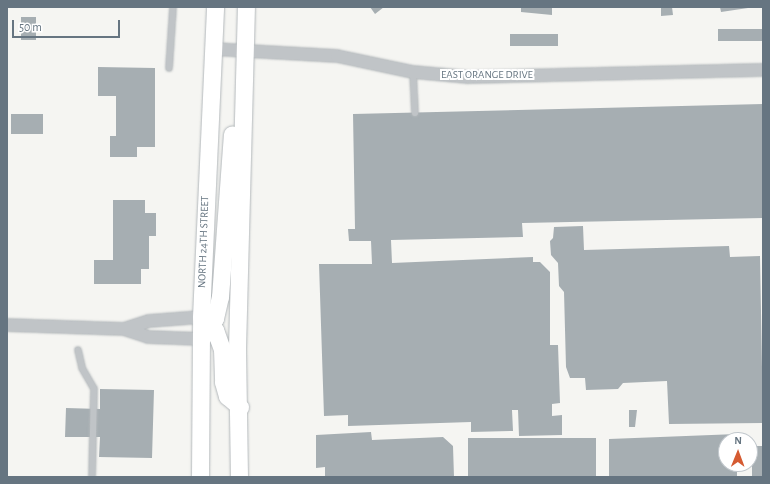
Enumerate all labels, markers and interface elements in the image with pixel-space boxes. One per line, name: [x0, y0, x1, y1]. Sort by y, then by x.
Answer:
scale bar: [14, 12, 122, 38]
text: 50 m: [19, 21, 42, 33]
street label: EAST ORANGE DRIVE: [441, 68, 533, 82]
street label: NORTH 24TH STREET: [196, 196, 212, 288]
north arrow: [718, 432, 758, 472]
text: N: [734, 435, 742, 446]

